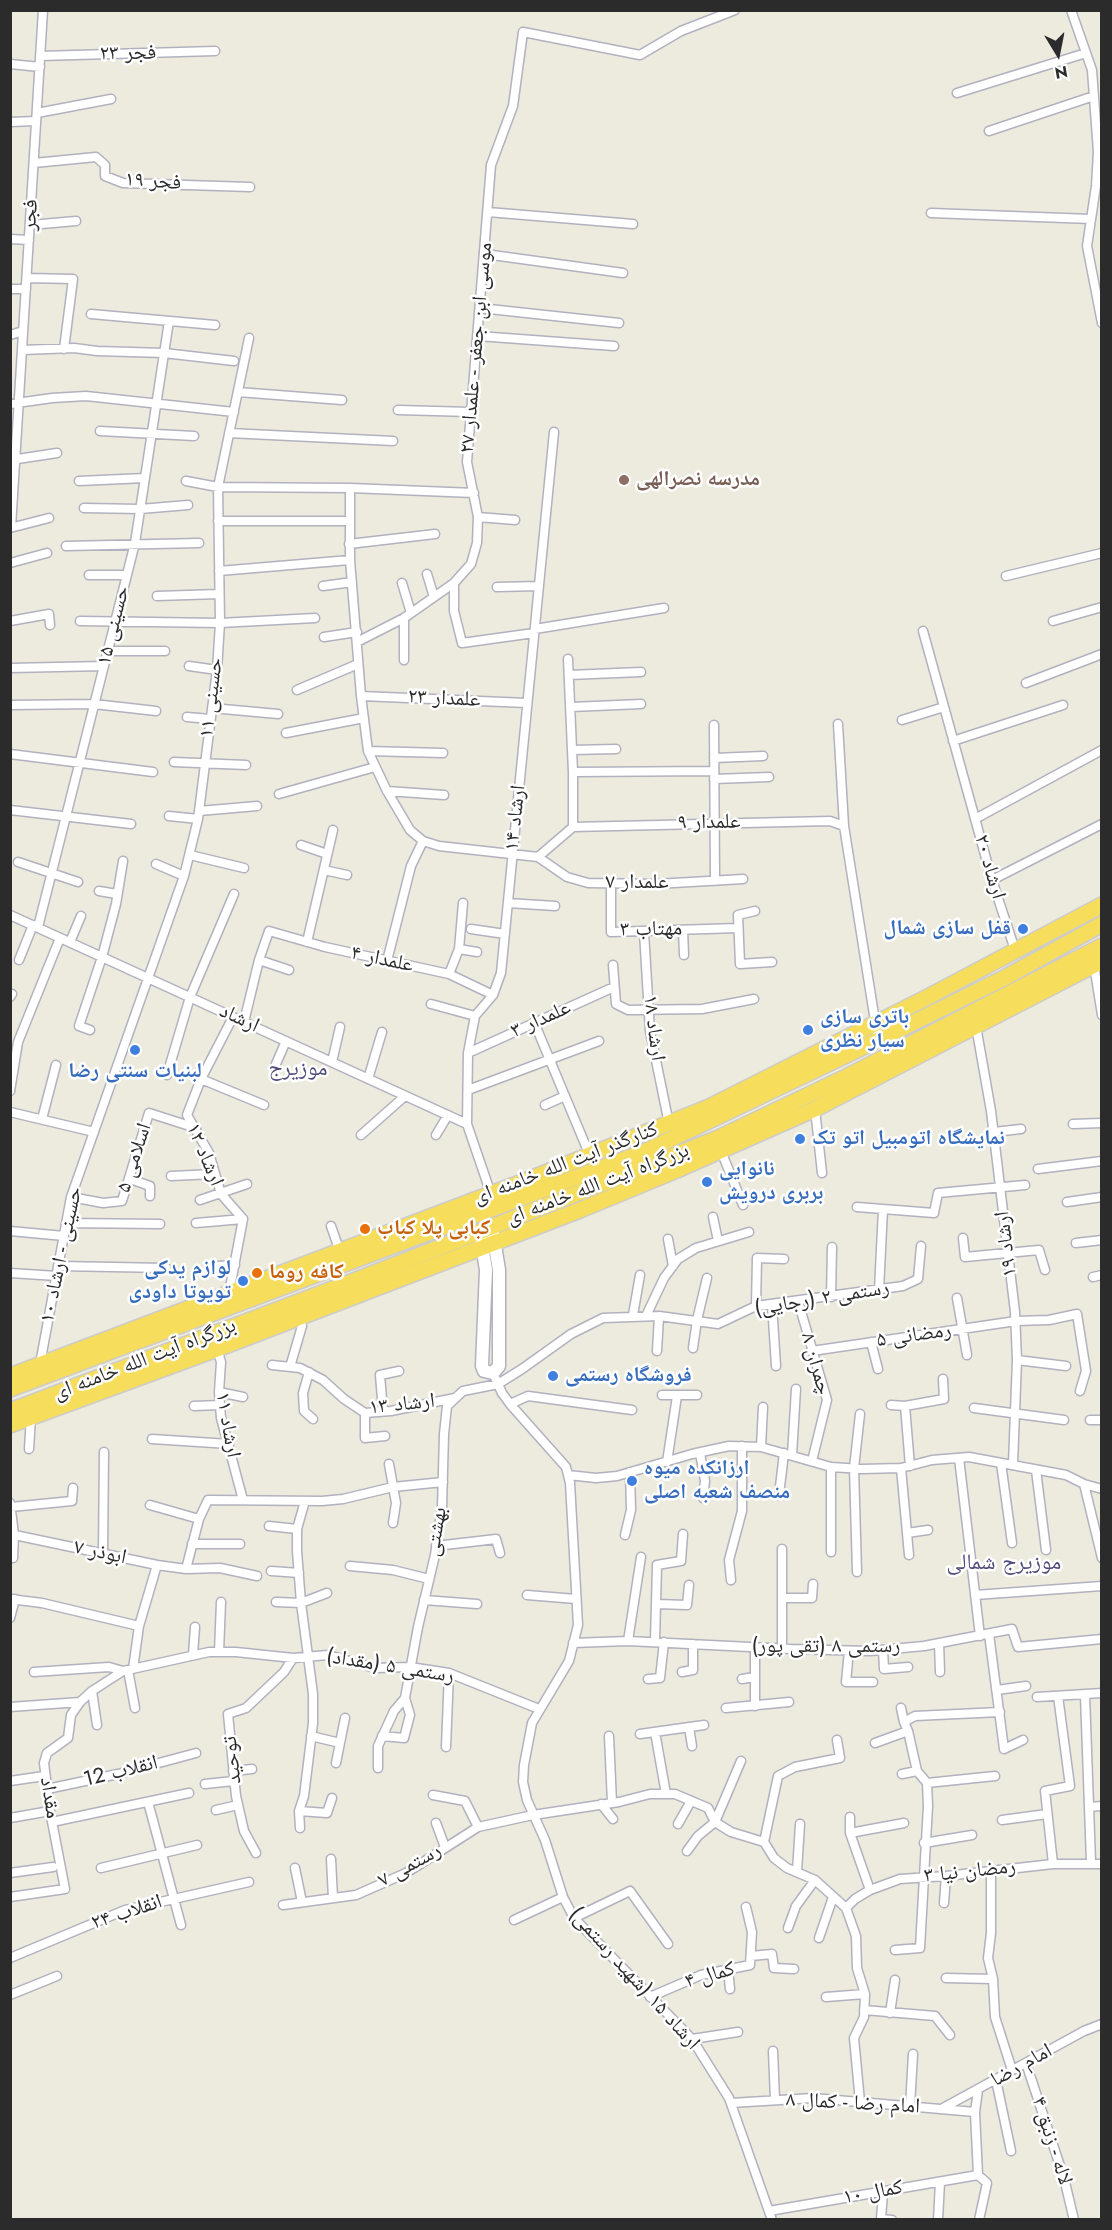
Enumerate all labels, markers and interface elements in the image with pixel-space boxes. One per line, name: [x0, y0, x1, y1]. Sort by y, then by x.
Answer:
north arrow: [1028, 24, 1088, 84]
street label: فجر ۲۳: [100, 41, 156, 67]
text: N: [1053, 60, 1069, 85]
street label: فجر ۱۹: [124, 167, 182, 197]
street label: فجر: [17, 199, 45, 231]
street label: موسی ابن جعفر - علمدار ۲۷: [455, 241, 499, 455]
place label: مدرسه نصرالهی: [636, 467, 760, 493]
marker: مدرسه نصرالهی: [617, 473, 631, 487]
street label: حسینی ۱۵: [92, 584, 136, 668]
street label: حسینی ۱۱: [195, 656, 229, 740]
street label: علمدار ۲۳: [407, 685, 481, 713]
street label: ارشاد ۱۴: [500, 784, 532, 852]
street label: علمدار ۹: [677, 810, 741, 836]
street label: ارشاد ۲۰: [968, 832, 1010, 902]
street label: علمدار ۷: [605, 870, 669, 896]
place label: قفل سازی شمال: [884, 916, 1011, 942]
street label: مهتاب ۳: [620, 917, 682, 943]
marker: قفل سازی شمال: [1016, 922, 1030, 936]
street label: علمدار ۴: [348, 941, 416, 979]
street label: ارشاد ۱۸: [636, 994, 670, 1062]
street label: علمدار ۳: [507, 996, 575, 1044]
street label: ارشاد: [215, 999, 263, 1039]
place label: باتری سازی سیار نظری: [820, 1005, 909, 1055]
marker: باتری سازی سیار نظری: [801, 1023, 815, 1037]
marker: لبنیات سنتی رضا: [128, 1043, 142, 1057]
district label: موزیرج: [268, 1057, 328, 1083]
place label: لبنیات سنتی رضا: [68, 1059, 202, 1085]
street label: کنارگذر آیت الله خامنه ای: [470, 1117, 662, 1211]
street label: اسلامی ۵: [112, 1120, 158, 1196]
street label: ارشاد ۱۲: [179, 1120, 229, 1190]
place label: نمایشگاه اتومبیل اتو تک: [812, 1126, 1005, 1152]
marker: نمایشگاه اتومبیل اتو تک: [793, 1132, 807, 1146]
street label: بزرگراه آیت الله خامنه ای: [503, 1139, 693, 1231]
place label: نانوایی بربری درویش: [719, 1157, 823, 1207]
marker: نانوایی بربری درویش: [700, 1175, 714, 1189]
street label: حسینی - ارشاد ۱۰: [35, 1185, 89, 1325]
street label: ارشاد ۱۹: [990, 1210, 1024, 1278]
place label: کبابی پلا کباب: [377, 1216, 490, 1242]
marker: کبابی پلا کباب: [358, 1222, 372, 1236]
place label: لوازم یدکی تویوتا داودی: [129, 1256, 231, 1306]
place label: کافه روما: [269, 1260, 344, 1286]
marker: کافه روما: [250, 1266, 264, 1280]
marker: لوازم یدکی تویوتا داودی: [236, 1274, 250, 1288]
street label: رستمی ۲ (رجایی): [753, 1276, 891, 1322]
street label: بزرگراه آیت الله خامنه ای: [50, 1314, 240, 1406]
street label: رمضانی ۵: [875, 1318, 953, 1354]
street label: چمران ۸: [794, 1330, 836, 1398]
place label: فروشگاه رستمی: [565, 1363, 692, 1389]
marker: فروشگاه رستمی: [546, 1369, 560, 1383]
street label: ارشاد ۱۳: [368, 1389, 436, 1421]
street label: ارشاد ۱۱: [209, 1390, 245, 1460]
place label: ارزانکده میوه منصف شعبه اصلی: [644, 1456, 790, 1506]
marker: ارزانکده میوه منصف شعبه اصلی: [625, 1474, 639, 1488]
street label: بهشتی: [421, 1505, 453, 1559]
street label: ابوذر ۷: [71, 1535, 129, 1571]
district label: موزیرج شمالی: [947, 1551, 1061, 1577]
street label: رستمی ۸ (تقی پور): [752, 1634, 900, 1660]
street label: رستمی ۵ (مقداد): [324, 1644, 456, 1690]
street label: توحید: [218, 1735, 248, 1785]
street label: انقلاب 12: [81, 1751, 161, 1793]
street label: مقداد: [33, 1776, 65, 1820]
street label: رستمی ۷: [374, 1838, 446, 1894]
street label: رمضان نیا ۳: [923, 1855, 1017, 1889]
street label: انقلاب ۲۴: [88, 1890, 166, 1936]
street label: ارشاد ۱۵ (شهید رستمی): [563, 1902, 705, 2056]
street label: کمال ۴: [682, 1957, 738, 1995]
street label: امام رضا: [987, 2039, 1057, 2093]
street label: امام رضا - کمال ۸: [785, 2088, 921, 2120]
street label: لاله - زنبق ۴: [1025, 2094, 1077, 2188]
street label: کمال ۱۰: [841, 2175, 905, 2211]

